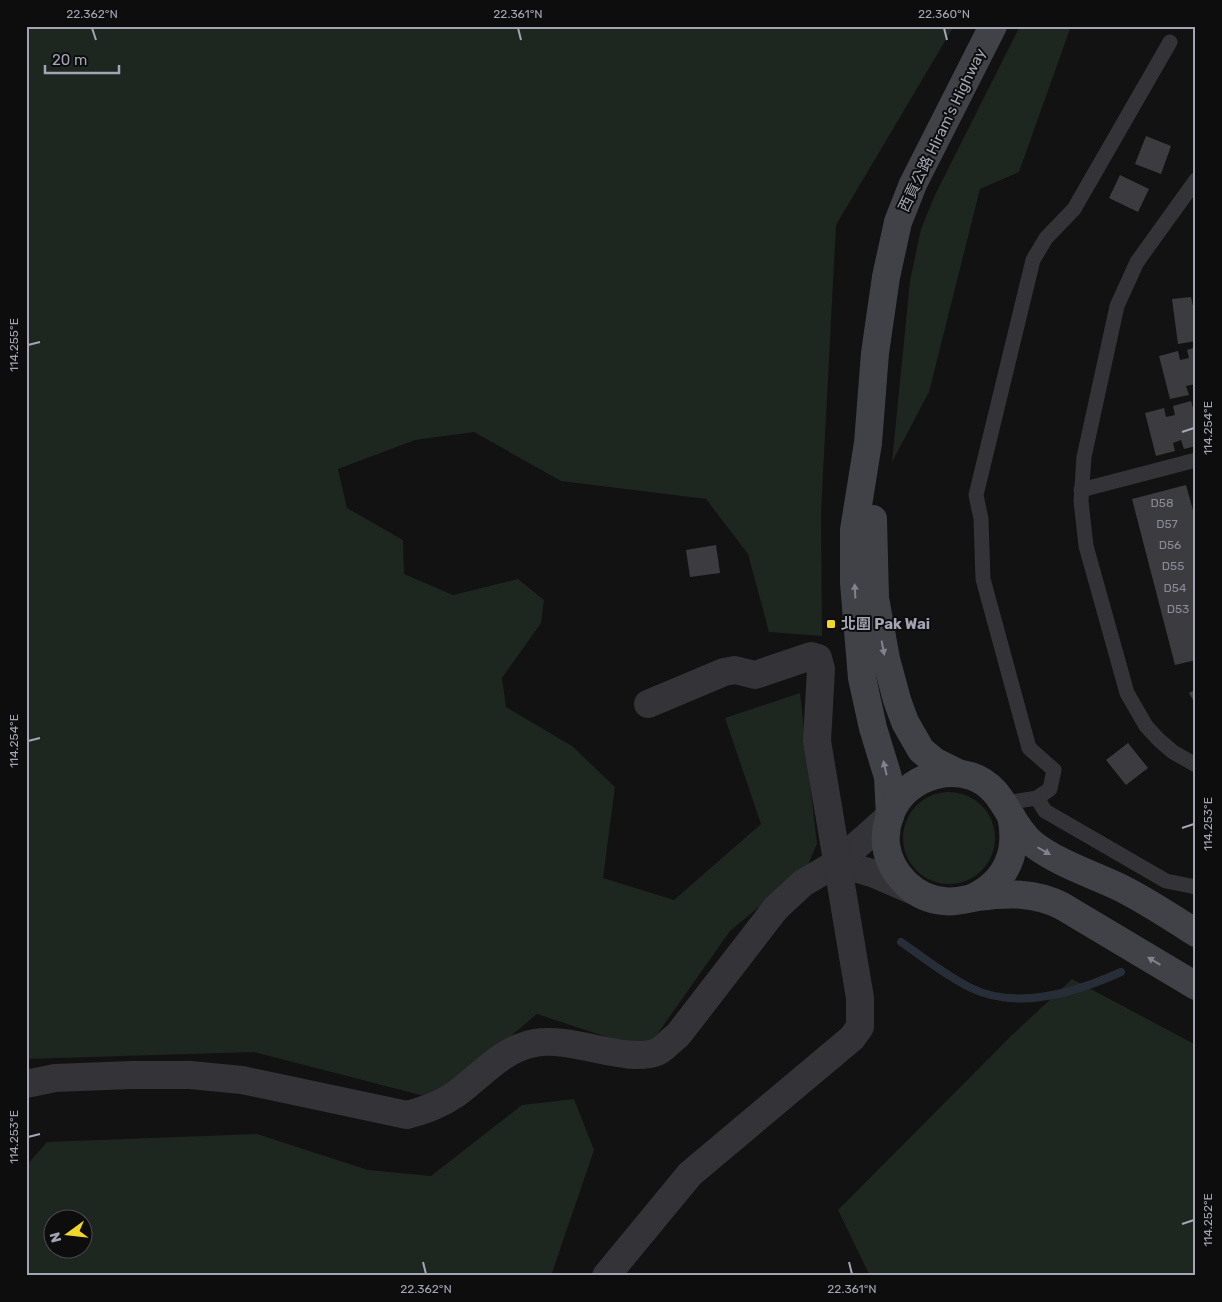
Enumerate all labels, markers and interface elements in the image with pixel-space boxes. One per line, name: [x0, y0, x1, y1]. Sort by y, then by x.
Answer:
text: 22.362°N: [66, 7, 118, 21]
text: 22.361°N: [493, 7, 543, 21]
text: 22.360°N: [918, 7, 970, 21]
scale bar: [45, 42, 119, 74]
street label: 西貢公路 Hiram's Highway: [895, 45, 989, 215]
text: 20 m: [52, 51, 87, 69]
text: 114.255°E: [7, 318, 21, 372]
text: 114.254°E: [1201, 401, 1215, 455]
house number: D58: [1150, 496, 1174, 510]
house number: D57: [1156, 517, 1178, 531]
house number: D56: [1159, 538, 1181, 552]
house number: D55: [1162, 559, 1184, 573]
house number: D54: [1164, 581, 1187, 595]
one-way arrow: [850, 583, 858, 599]
house number: D53: [1167, 602, 1189, 616]
place label: 北圍 Pak Wai: [841, 615, 930, 633]
marker: 北圍 Pak Wai: [825, 618, 837, 630]
one-way arrow: [880, 640, 888, 656]
text: 114.254°E: [7, 714, 21, 768]
one-way arrow: [881, 760, 889, 775]
text: 114.253°E: [1201, 797, 1215, 851]
one-way arrow: [1038, 846, 1051, 855]
one-way arrow: [1147, 957, 1160, 966]
text: 114.253°E: [7, 1110, 21, 1164]
text: 114.252°E: [1201, 1193, 1215, 1247]
north arrow: [42, 1210, 92, 1260]
text: N: [46, 1230, 65, 1244]
text: 22.362°N: [400, 1282, 452, 1296]
text: 22.361°N: [827, 1282, 877, 1296]

